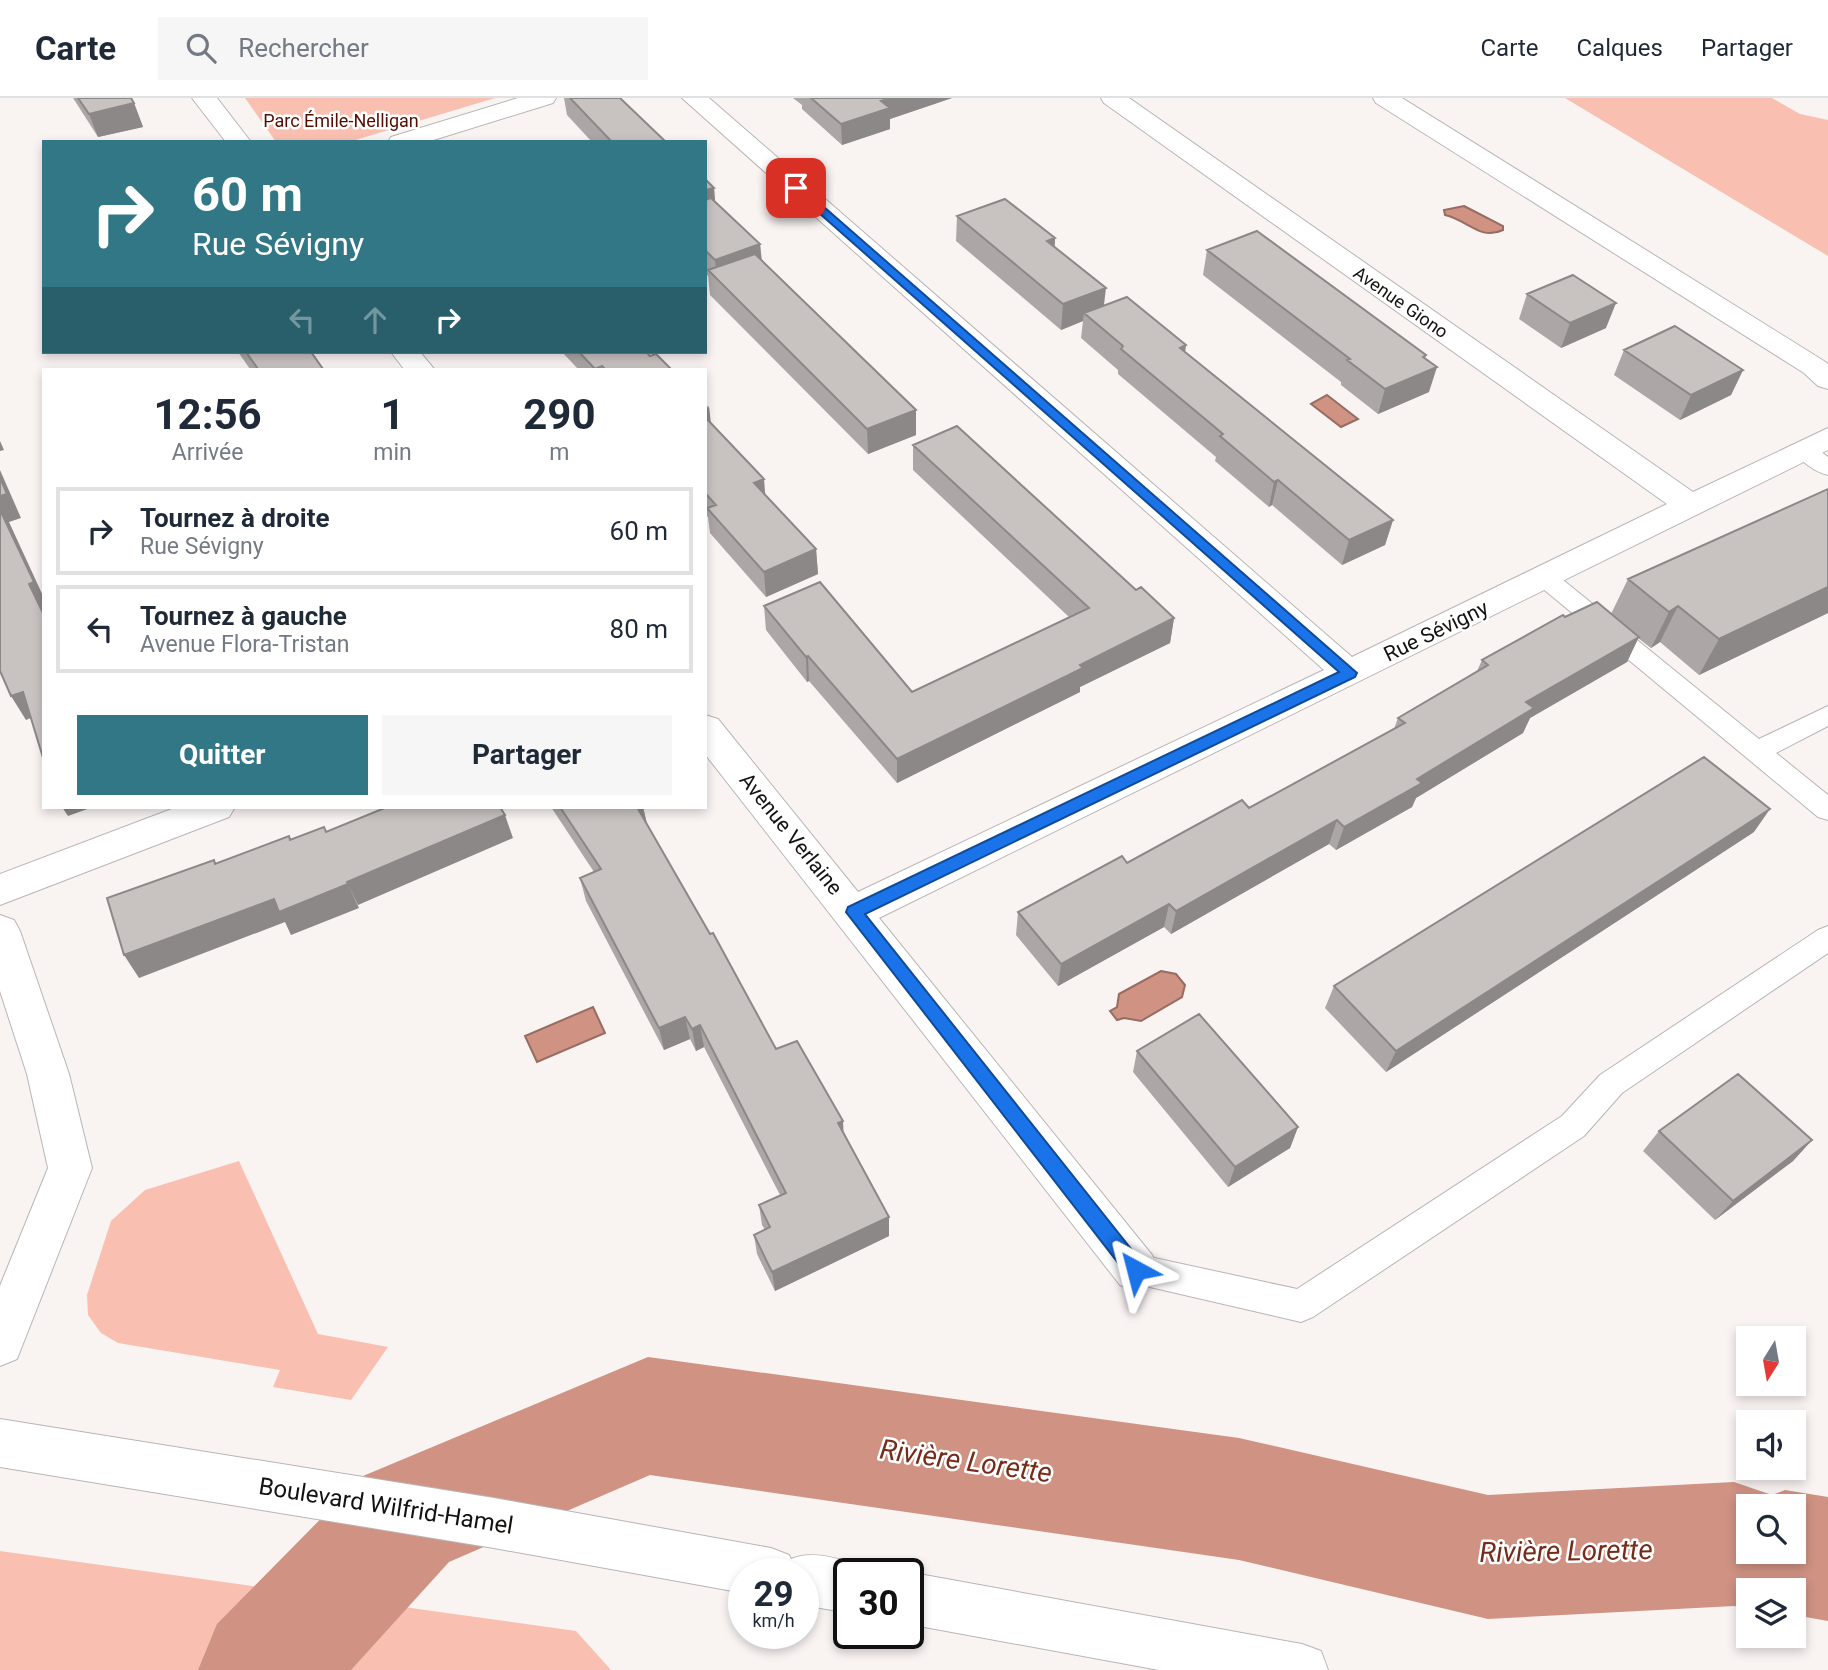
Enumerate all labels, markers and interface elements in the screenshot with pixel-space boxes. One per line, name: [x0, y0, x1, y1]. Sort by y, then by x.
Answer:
search box: [158, 17, 648, 80]
text: Carte: [35, 29, 116, 68]
icon: search: [182, 29, 220, 67]
text: Rechercher: [238, 33, 369, 63]
text: Carte: [1480, 34, 1538, 62]
text: Calques: [1576, 34, 1663, 62]
text: Partager: [1701, 34, 1793, 62]
park label: Parc Émile-Nelligan: [263, 110, 419, 131]
pin: [766, 158, 826, 218]
text: 60 m: [192, 166, 303, 223]
icon: right: [77, 168, 168, 259]
icon: arrive: [777, 169, 815, 207]
text: Rue Sévigny: [192, 225, 364, 263]
street label: Avenue Giono: [1350, 262, 1452, 342]
icon: left: [283, 301, 321, 339]
icon: ahead: [356, 301, 394, 339]
icon: right: [429, 301, 467, 339]
text: 12:56: [154, 390, 262, 439]
text: 1: [380, 390, 405, 439]
text: 290: [523, 390, 596, 439]
text: Arrivée: [172, 439, 243, 466]
text: min: [373, 439, 412, 466]
text: m: [549, 439, 569, 466]
text: Tournez à droite: [140, 503, 330, 533]
icon: right: [81, 512, 119, 550]
text: 60 m: [610, 516, 668, 546]
text: Rue Sévigny: [140, 533, 264, 560]
street label: Rue Sévigny: [1380, 595, 1492, 667]
text: Tournez à gauche: [140, 601, 347, 631]
icon: left: [81, 610, 119, 648]
text: 80 m: [610, 614, 668, 644]
text: Avenue Flora-Tristan: [140, 631, 349, 658]
button: Quitter: [77, 715, 368, 795]
button: Partager: [382, 715, 672, 795]
street label: Avenue Verlaine: [735, 768, 847, 900]
position arrow: [1099, 1233, 1173, 1307]
north arrow: [1736, 1326, 1806, 1396]
map controls: [1736, 1326, 1806, 1648]
button: sound: [1736, 1410, 1806, 1480]
water label: Rivière Lorette: [878, 1433, 1054, 1489]
street label: Boulevard Wilfrid-Hamel: [257, 1472, 515, 1540]
button: search: [1736, 1494, 1806, 1564]
water label: Rivière Lorette: [1479, 1533, 1653, 1569]
speed limit sign: 30: [833, 1558, 924, 1649]
text: 29: [753, 1574, 794, 1615]
button: layers: [1736, 1578, 1806, 1648]
text: km/h: [752, 1610, 795, 1631]

